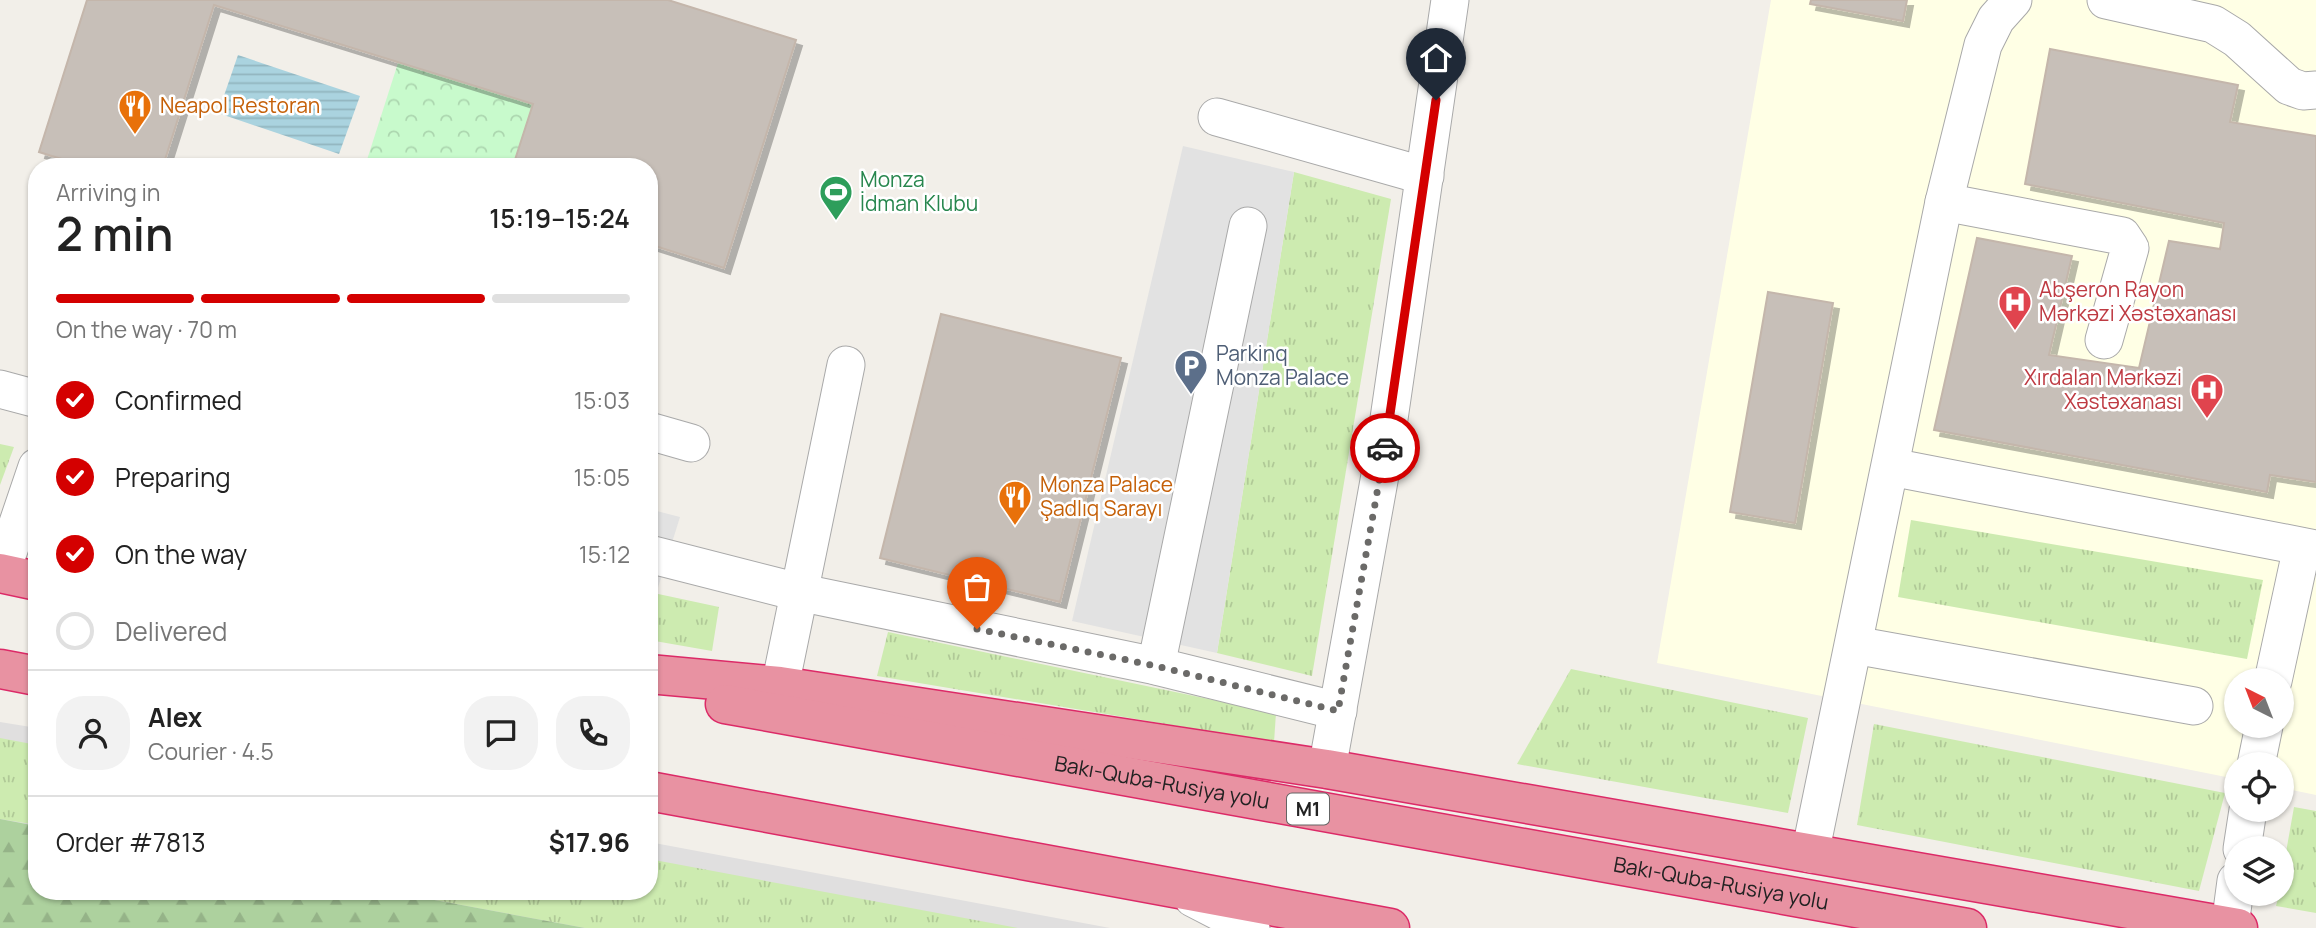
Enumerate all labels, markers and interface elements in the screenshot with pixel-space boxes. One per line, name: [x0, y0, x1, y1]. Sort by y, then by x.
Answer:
pin: [1406, 28, 1466, 100]
icon: home: [1417, 39, 1455, 77]
restaurant icon: Neapol Restoran: [116, 87, 154, 136]
place label: Neapol Restoran: [160, 91, 320, 119]
place label: Monza İdman Klubu: [860, 165, 978, 217]
sports icon: Monza İdman Klubu: [817, 173, 855, 222]
text: Arriving in: [56, 176, 161, 208]
text: 15:19–15:24: [489, 200, 630, 236]
text: 2 min: [56, 202, 173, 265]
place label: Abşeron Rayon Mərkəzi Xəstəxanası: [2039, 275, 2237, 327]
hospital icon: Abşeron Rayon Mərkəzi Xəstəxanası: [1996, 283, 2034, 332]
text: On the way · 70 m: [56, 313, 237, 345]
place label: Parkinq Monza Palace: [1216, 339, 1349, 391]
parking icon: Parkinq Monza Palace: [1172, 347, 1210, 396]
place label: Xırdalan Mərkəzi Xəstəxanası: [2024, 363, 2182, 415]
hospital icon: Xırdalan Mərkəzi Xəstəxanası: [2188, 371, 2226, 420]
icon: check: [56, 381, 94, 419]
text: Confirmed: [115, 382, 242, 418]
text: 15:03: [574, 384, 630, 416]
courier: [1350, 413, 1420, 483]
icon: car: [1366, 429, 1404, 467]
icon: check: [56, 458, 94, 496]
text: Preparing: [115, 459, 231, 495]
text: 15:05: [574, 461, 630, 493]
place label: Monza Palace Şadlıq Sarayı: [1040, 470, 1173, 522]
restaurant icon: Monza Palace Şadlıq Sarayı: [996, 478, 1034, 527]
icon: check: [56, 535, 94, 573]
text: On the way: [115, 536, 247, 572]
text: 15:12: [579, 538, 630, 570]
pin: [947, 557, 1007, 629]
icon: bag: [958, 568, 996, 606]
text: Delivered: [115, 613, 227, 649]
north arrow: [2224, 668, 2294, 738]
map controls: [2224, 668, 2294, 906]
button: person: [56, 696, 130, 770]
button: chat: [464, 696, 538, 770]
button: phone: [556, 696, 630, 770]
text: Alex: [148, 699, 202, 735]
text: Courier · 4.5: [148, 735, 274, 767]
street label: Bakı-Quba-Rusiya yolu: [1052, 749, 1272, 815]
button: locate: [2224, 752, 2294, 822]
road number: M1: [1287, 794, 1329, 824]
text: Order #7813: [56, 824, 206, 860]
text: $17.96: [549, 824, 630, 860]
button: layers: [2224, 836, 2294, 906]
street label: Bakı-Quba-Rusiya yolu: [1611, 850, 1831, 916]

